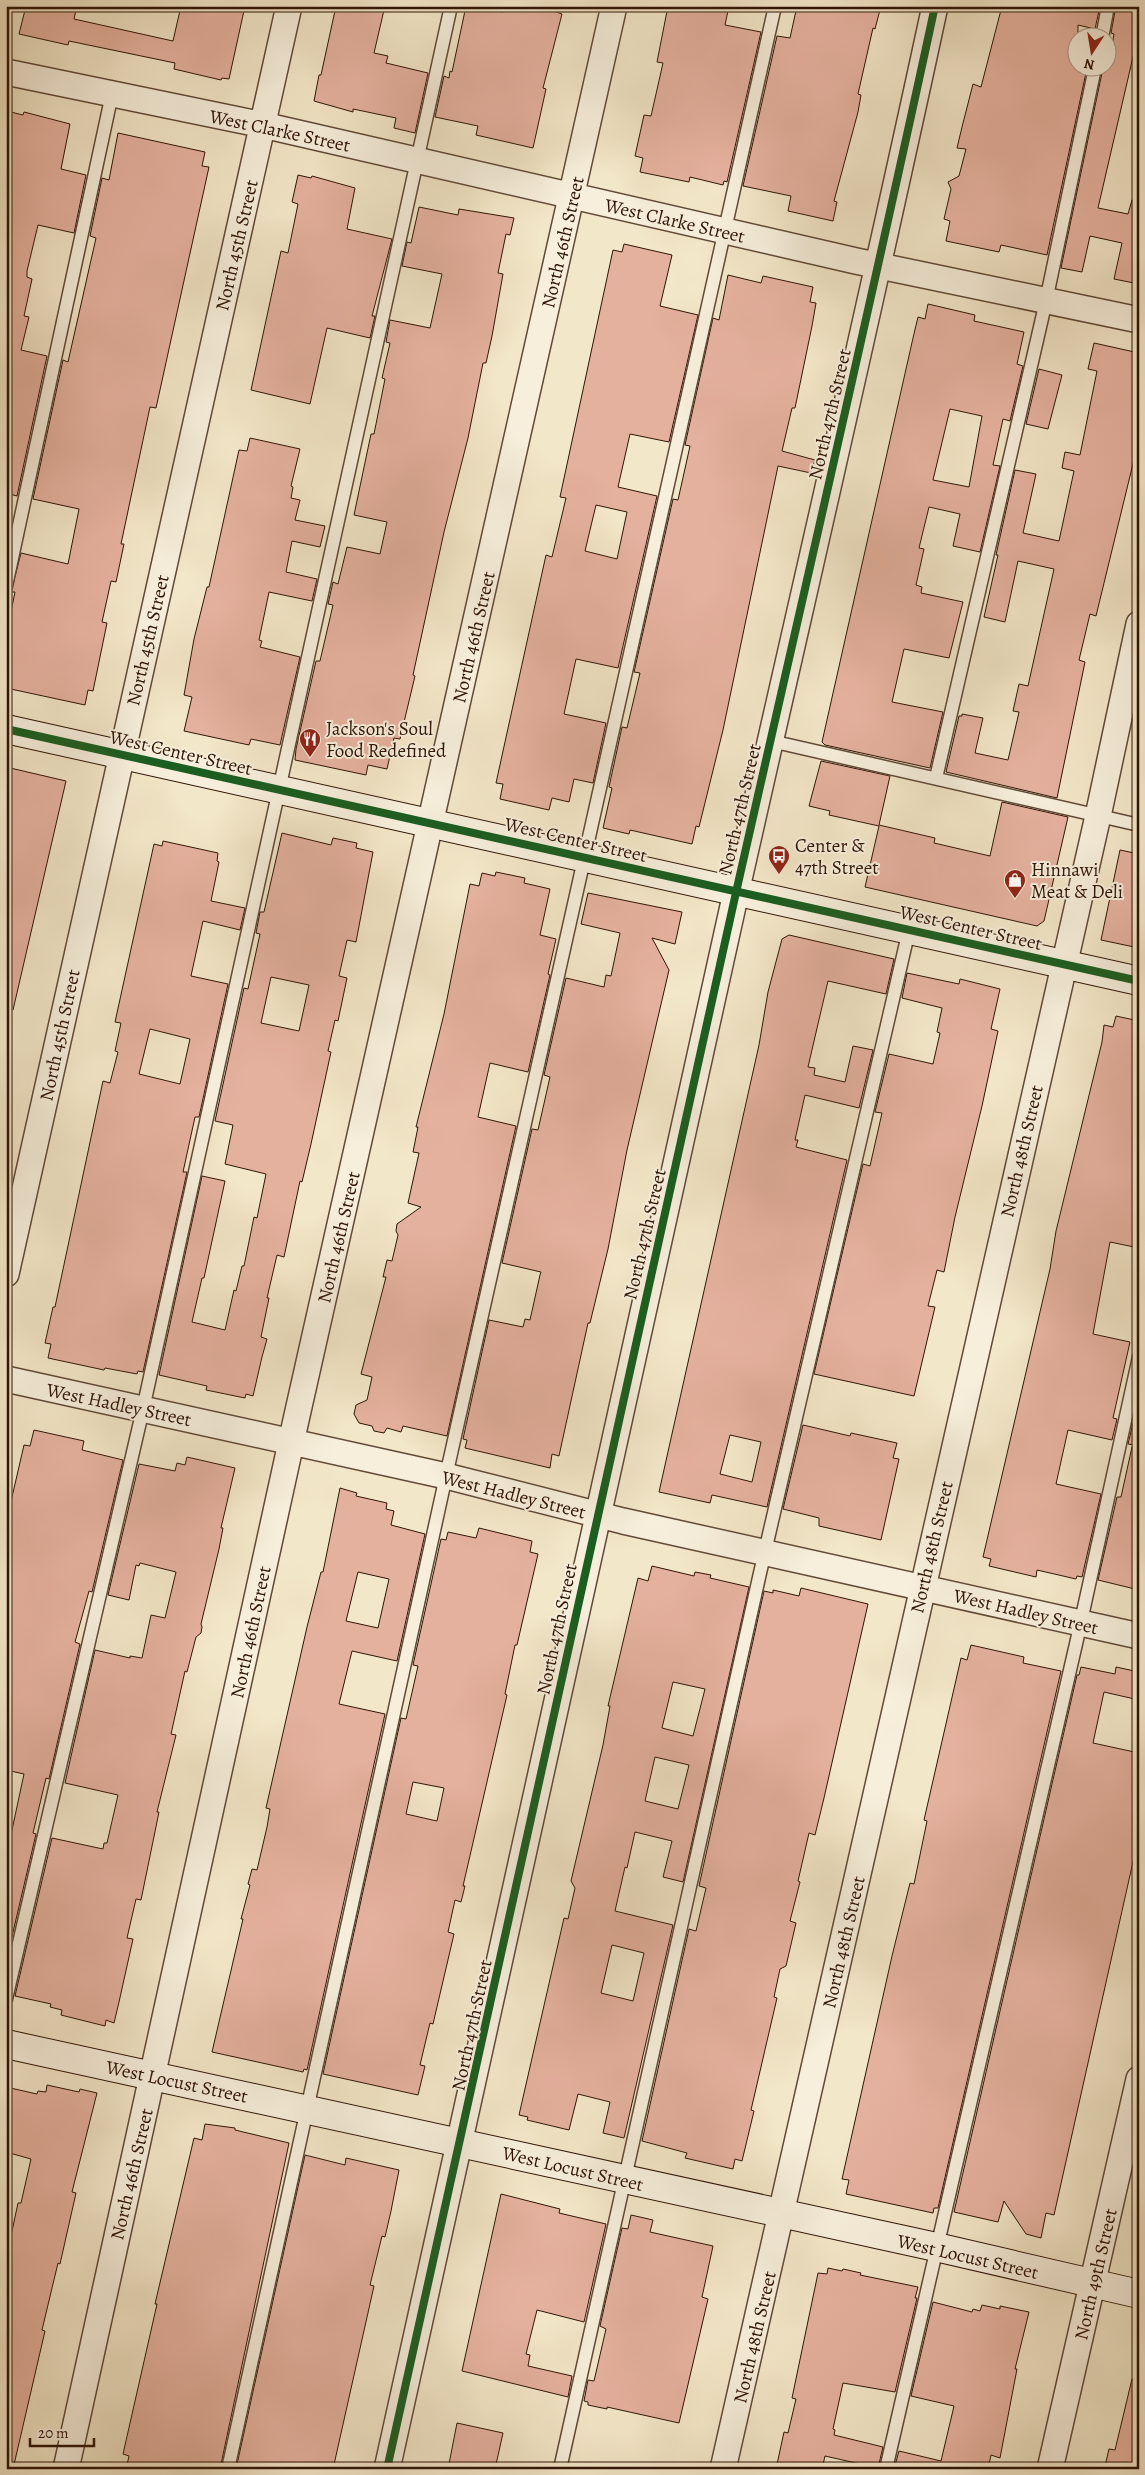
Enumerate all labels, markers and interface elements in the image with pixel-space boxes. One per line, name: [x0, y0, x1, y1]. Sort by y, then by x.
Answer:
north arrow: [1068, 28, 1118, 78]
text: N: [1082, 54, 1096, 75]
street label: West Clarke Street: [206, 103, 353, 159]
street label: North 46th Street: [535, 174, 591, 311]
street label: North 45th Street: [209, 177, 265, 313]
street label: West Clarke Street: [601, 192, 747, 250]
street label: North 47th Street: [802, 346, 858, 482]
street label: North 46th Street: [446, 569, 502, 706]
street label: North 45th Street: [120, 572, 176, 708]
place label: Jackson's Soul Food Redefined: [326, 716, 447, 764]
street label: West Center Street: [106, 724, 255, 782]
restaurant icon: Jackson's Soul Food Redefined: [298, 727, 322, 758]
street label: North 47th Street: [712, 741, 768, 877]
street label: West Center Street: [501, 811, 650, 869]
place label: Center & 47th Street: [795, 833, 879, 881]
bus stop icon: Center & 47th Street: [767, 844, 791, 875]
place label: Hinnawi Meat & Deli: [1031, 857, 1123, 905]
shop icon: Hinnawi Meat & Deli: [1003, 868, 1027, 899]
street label: West Center Street: [896, 899, 1045, 957]
street label: North 45th Street: [33, 967, 87, 1103]
street label: North 48th Street: [994, 1083, 1050, 1220]
street label: North 47th Street: [617, 1166, 673, 1302]
street label: North 46th Street: [311, 1169, 367, 1306]
street label: West Hadley Street: [43, 1377, 194, 1433]
street label: West Hadley Street: [438, 1464, 589, 1525]
street label: North 48th Street: [904, 1479, 960, 1616]
street label: North 47th Street: [530, 1561, 584, 1697]
street label: North 46th Street: [224, 1564, 278, 1701]
street label: West Hadley Street: [950, 1582, 1101, 1641]
street label: North 48th Street: [816, 1874, 872, 2011]
street label: North 47th Street: [445, 1957, 499, 2093]
street label: West Locust Street: [103, 2054, 250, 2110]
street label: North 46th Street: [104, 2106, 160, 2243]
street label: West Locust Street: [499, 2140, 646, 2198]
street label: North 49th Street: [1068, 2206, 1124, 2343]
street label: West Locust Street: [894, 2228, 1041, 2286]
street label: North 48th Street: [727, 2269, 783, 2406]
scale bar: [30, 2415, 94, 2447]
text: 20 m: [38, 2423, 69, 2443]

